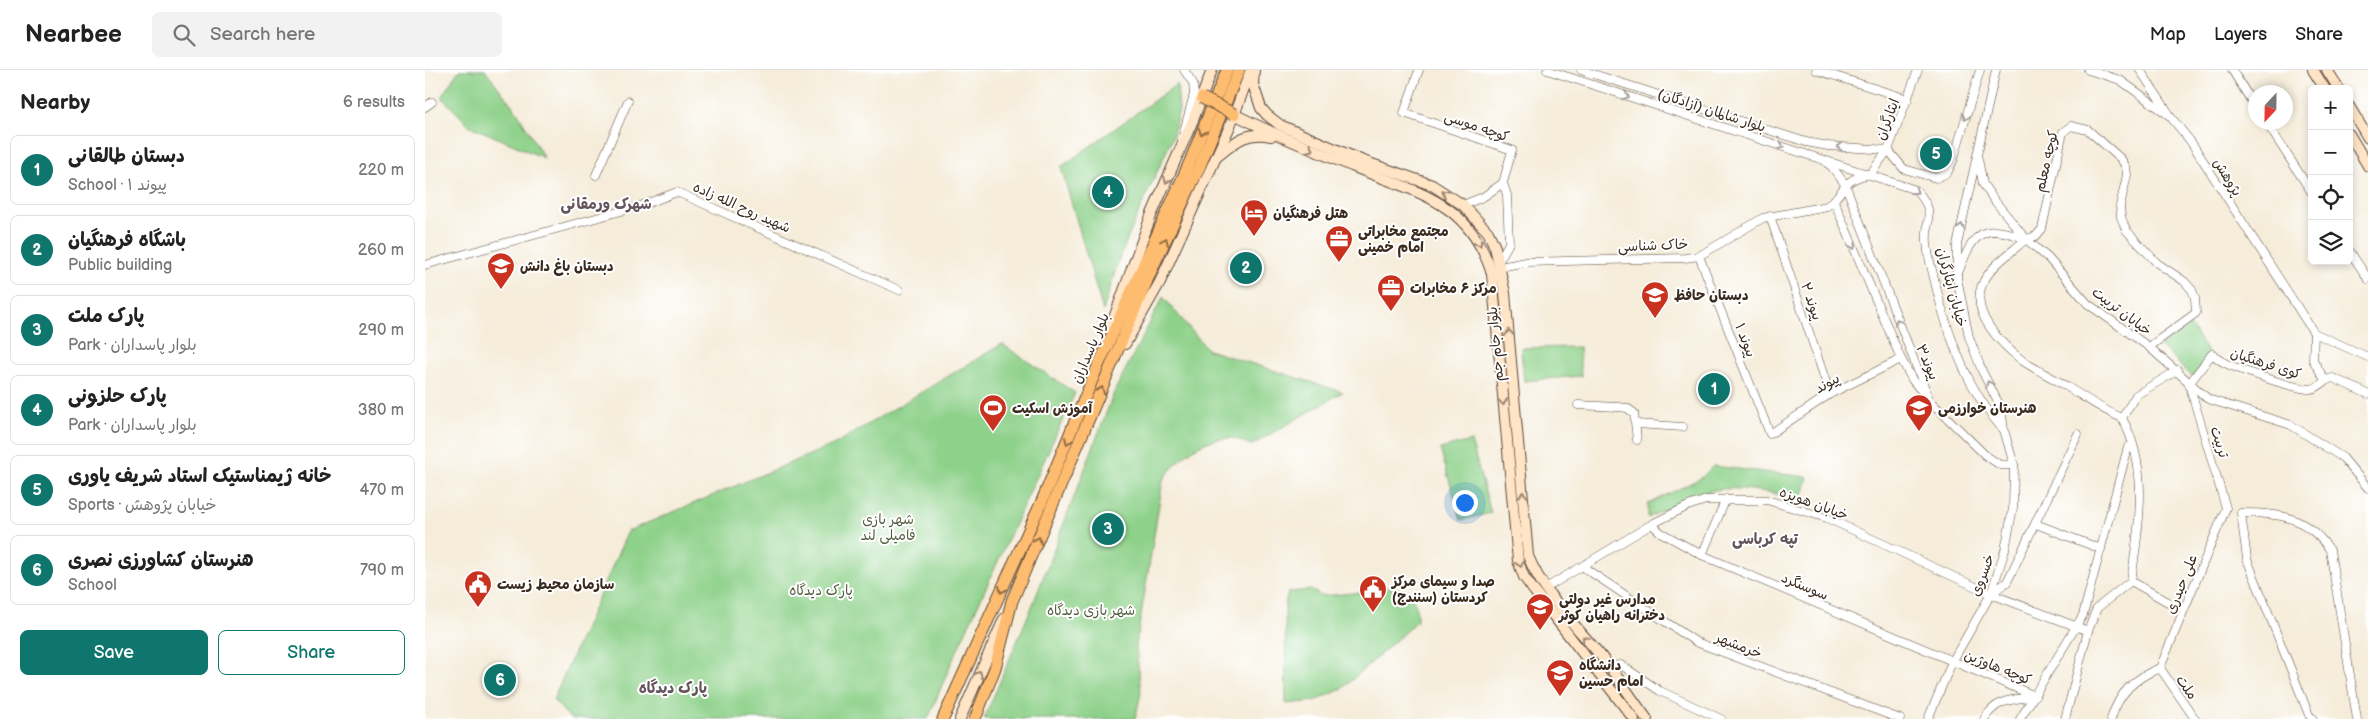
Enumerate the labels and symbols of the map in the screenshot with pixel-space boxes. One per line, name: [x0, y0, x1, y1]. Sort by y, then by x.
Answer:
street label: بلوار شالمان (آزادگان): [1656, 85, 1768, 136]
north arrow: [2248, 85, 2293, 130]
one-way arrow: [1622, 90, 1630, 100]
street label: ایثارگران: [1872, 96, 1903, 142]
street label: کوچه موسی: [1442, 107, 1511, 146]
one-way arrow: [1962, 112, 1972, 120]
one-way arrow: [1198, 127, 1208, 135]
street label: کوچه معلم: [2031, 128, 2064, 194]
pin: 5: [1920, 135, 1952, 173]
one-way arrow: [1776, 140, 1785, 150]
one-way arrow: [1836, 141, 1844, 152]
one-way arrow: [1306, 144, 1314, 154]
street label: پژوهش: [2209, 155, 2246, 200]
pin: 4: [1092, 173, 1124, 211]
one-way arrow: [1162, 175, 1173, 184]
street label: شهید روح الله زاده: [690, 178, 793, 238]
one-way arrow: [1910, 185, 1919, 195]
one-way arrow: [1442, 190, 1451, 199]
district label: شهرک ورمقانی: [560, 195, 652, 214]
hotel icon: هتل فرهنگیان: [1239, 198, 1269, 237]
place label: هتل فرهنگیان: [1273, 204, 1348, 222]
place label: مجتمع مخابراتی امام خمینی: [1358, 223, 1449, 258]
office icon: مجتمع مخابراتی امام خمینی: [1324, 224, 1354, 263]
one-way arrow: [1956, 224, 1966, 232]
street label: خاک شناسی: [1617, 236, 1689, 255]
one-way arrow: [1159, 237, 1169, 246]
one-way arrow: [1473, 238, 1483, 247]
one-way arrow: [1846, 241, 1857, 250]
street label: خیابان ایثارگران: [1933, 246, 1970, 329]
pin: 2: [1230, 249, 1262, 287]
school or university icon: دبستان باغ دانش: [486, 251, 516, 290]
place label: دبستان باغ دانش: [520, 258, 613, 276]
office icon: مرکز ۶ مخابرات: [1376, 273, 1406, 312]
place label: مرکز ۶ مخابرات: [1410, 280, 1497, 297]
school or university icon: دبستان حافظ: [1640, 280, 1670, 319]
street label: پیوند ۲: [1796, 280, 1826, 323]
street label: خیابان تربیت: [2089, 283, 2155, 339]
place label: دبستان حافظ: [1674, 287, 1748, 304]
street label: بلوار جام جم: [1484, 306, 1509, 382]
street label: بلوار پاسداران: [1068, 310, 1114, 387]
one-way arrow: [1894, 318, 1904, 327]
street label: پیوند ۱: [1730, 321, 1760, 360]
one-way arrow: [1504, 329, 1515, 337]
street label: پیوند۳: [1912, 342, 1943, 383]
street label: کوی فرهنگیان: [2228, 344, 2303, 383]
pin: 1: [1698, 370, 1730, 408]
street label: پیوند: [1812, 370, 1843, 398]
one-way arrow: [1984, 380, 1995, 389]
one-way arrow: [1095, 386, 1106, 395]
sports icon: آموزش اسکیت: [978, 393, 1008, 432]
school or university icon: هنرستان خوارزمی: [1904, 393, 1934, 432]
one-way arrow: [1497, 399, 1508, 407]
place label: آموزش اسکیت: [1012, 400, 1094, 418]
place label: هنرستان خوارزمی: [1938, 400, 2037, 418]
street label: تربیت: [2207, 424, 2233, 461]
one-way arrow: [1063, 436, 1074, 445]
street label: خیابان هویزه: [1777, 483, 1850, 524]
your location: [1452, 490, 1478, 516]
one-way arrow: [1517, 491, 1528, 499]
pin: 3: [1092, 510, 1124, 548]
park label: شهر بازی فامیلی لند: [860, 511, 916, 544]
district label: تپه کرباسی: [1732, 530, 1799, 549]
one-way arrow: [1031, 536, 1042, 545]
street label: خسروی: [1967, 552, 1998, 599]
street label: علی حیدری: [2162, 552, 2201, 617]
one-way arrow: [1514, 559, 1524, 568]
public building icon: سازمان محیط زیست: [463, 569, 493, 608]
street label: سوسنگرد: [1779, 569, 1831, 604]
place label: صدا و سیمای مرکز کردستان (سنندج): [1390, 573, 1495, 606]
public building icon: صدا و سیمای مرکز کردستان (سنندج): [1358, 574, 1388, 613]
place label: سازمان محیط زیست: [497, 576, 614, 593]
park label: پارک دیدگاه: [789, 582, 853, 600]
one-way arrow: [998, 585, 1008, 594]
place label: مدارس غیر دولتی دخترانه راهیان کوثر: [1557, 591, 1665, 625]
school or university icon: مدارس غیر دولتی دخترانه راهیان کوثر: [1525, 592, 1555, 631]
park label: شهر بازی دیدگاه: [1047, 602, 1135, 619]
street label: خرمشهر: [1712, 629, 1764, 662]
one-way arrow: [1582, 635, 1591, 644]
street label: کوچه هاوژین: [1961, 646, 2034, 690]
place label: دانشگاه امام حسین: [1579, 656, 1644, 692]
school or university icon: دانشگاه امام حسین: [1545, 658, 1575, 697]
pin: 6: [484, 661, 516, 699]
one-way arrow: [973, 670, 984, 679]
street label: ملت: [2172, 672, 2201, 703]
district label: پارک دیدگاه: [639, 678, 708, 698]

